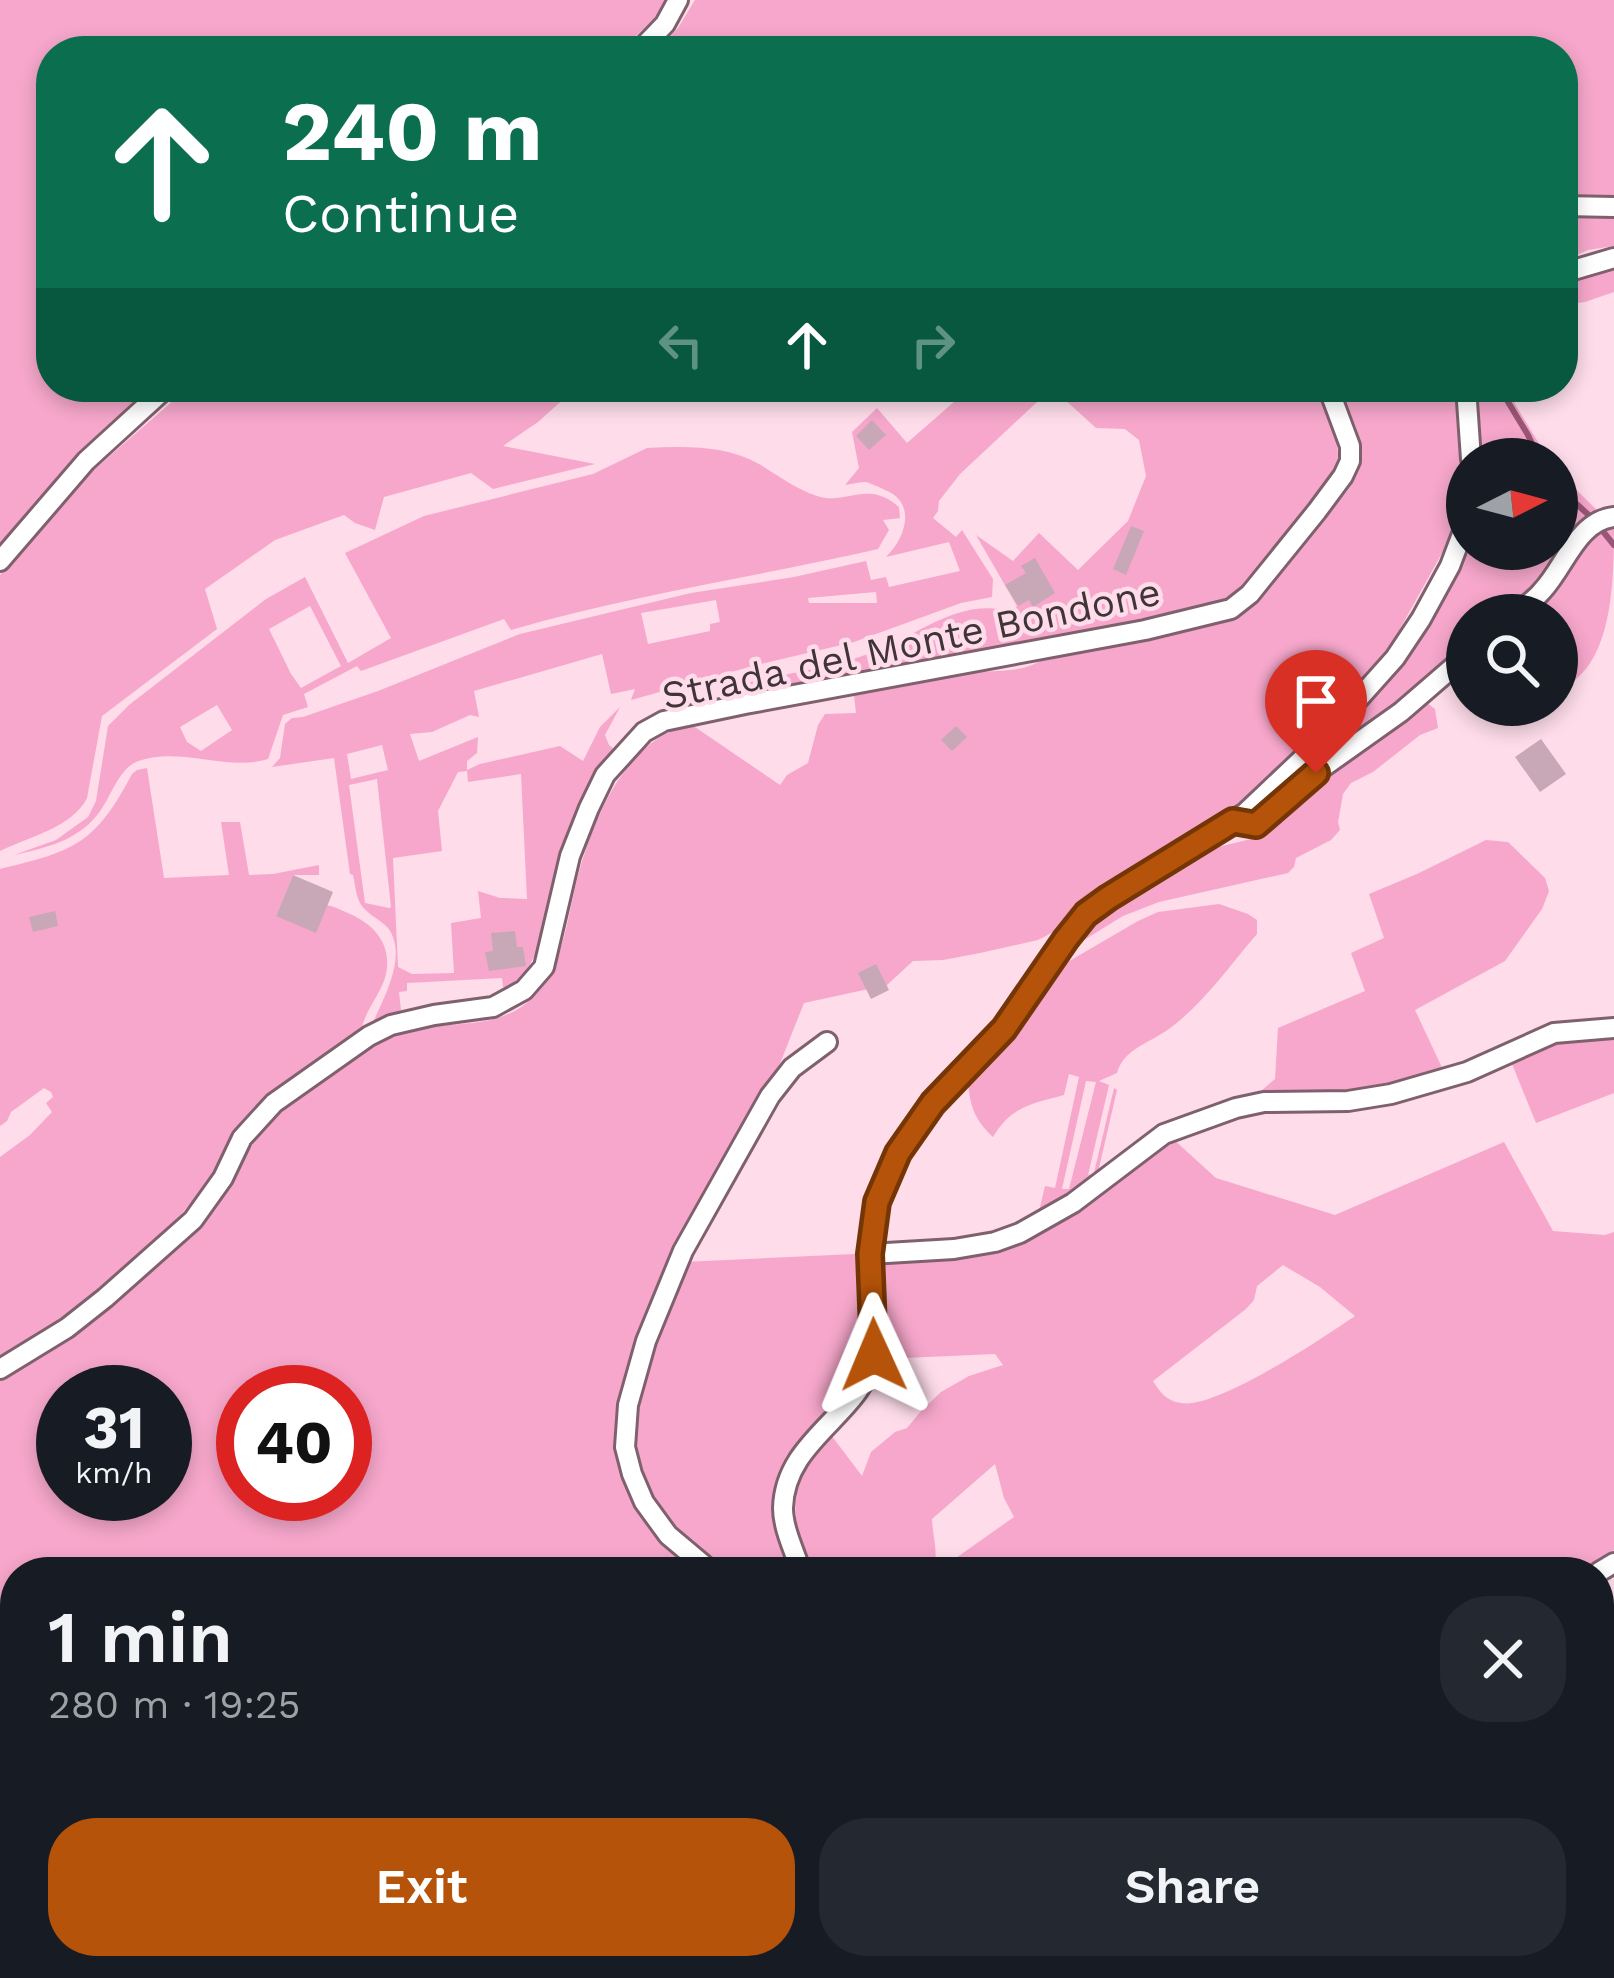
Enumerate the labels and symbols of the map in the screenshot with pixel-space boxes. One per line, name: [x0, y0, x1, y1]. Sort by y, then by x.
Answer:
north arrow: [1446, 438, 1578, 570]
street label: Strada del Monte Bondone: [658, 569, 1164, 718]
pin: [1265, 650, 1367, 773]
position arrow: [811, 1292, 937, 1418]
speed limit sign: 40: [216, 1365, 372, 1521]

